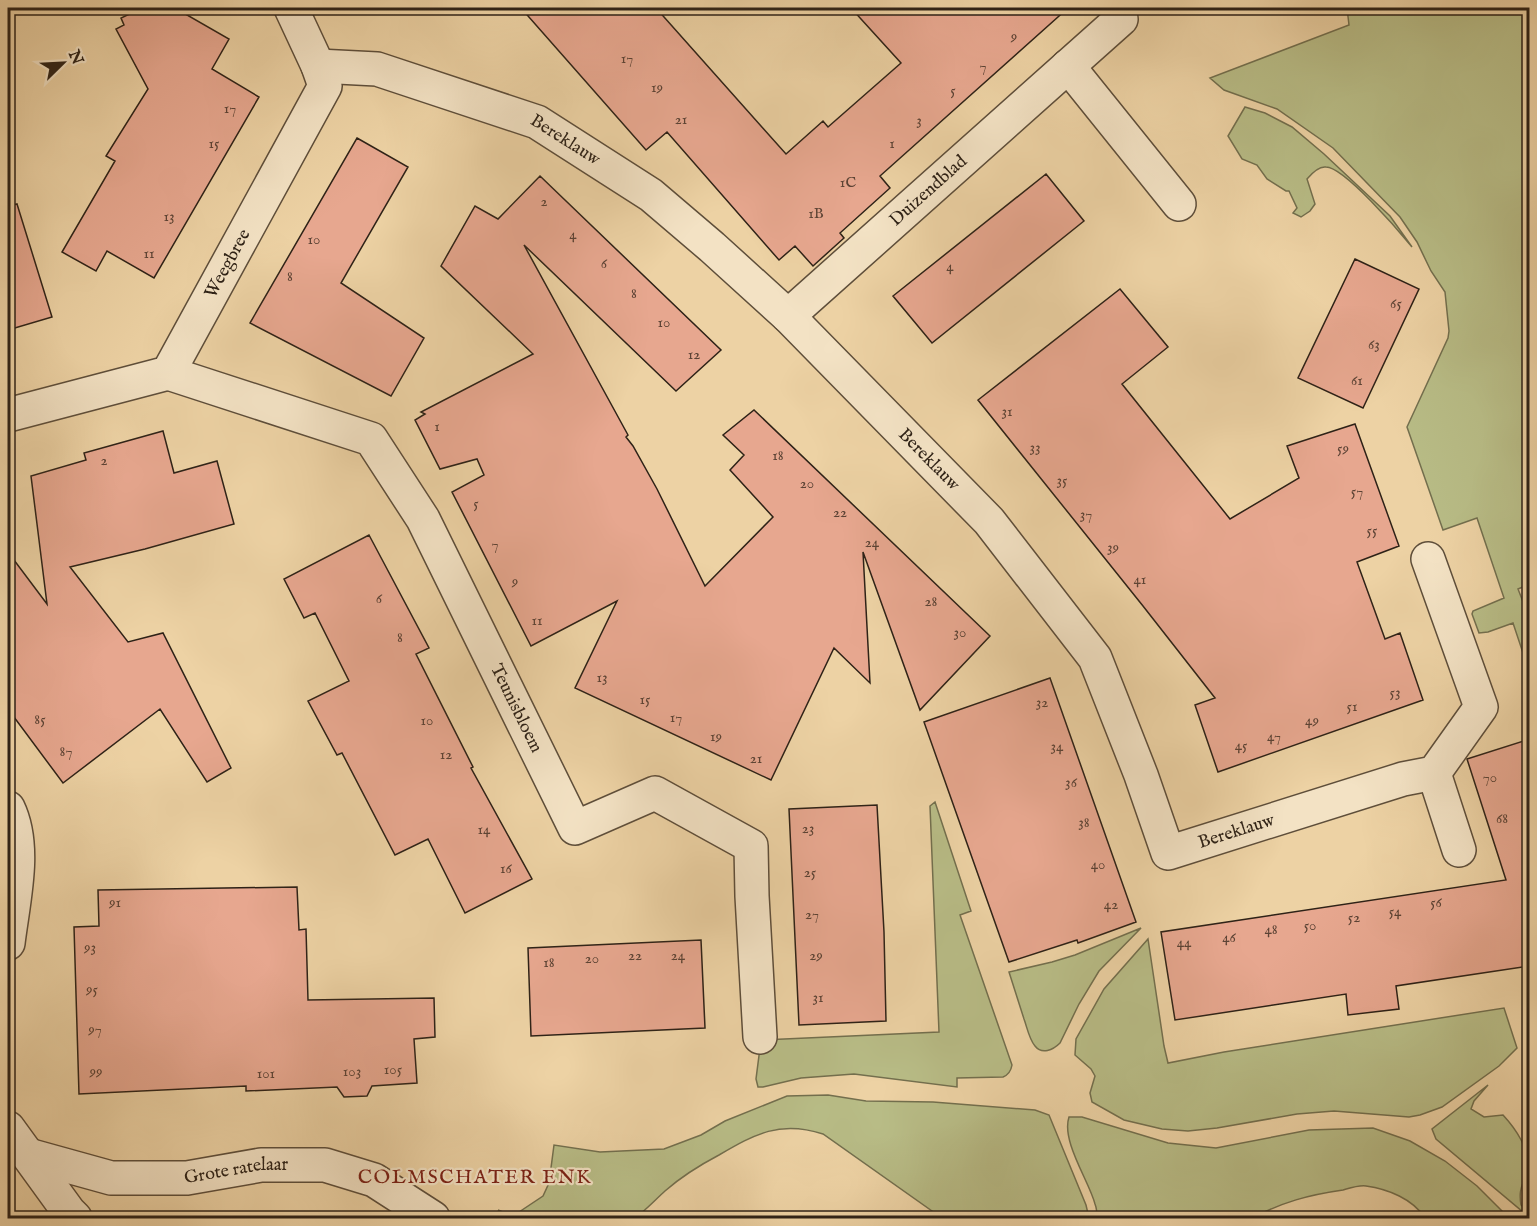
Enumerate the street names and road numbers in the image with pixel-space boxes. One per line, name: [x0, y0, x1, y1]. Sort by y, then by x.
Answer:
street label: Bereklauw: [526, 109, 605, 172]
street label: Duizendblad: [885, 150, 972, 232]
street label: Weegbree: [200, 225, 256, 302]
street label: Bereklauw: [893, 424, 965, 497]
street label: Teunisbloem: [485, 660, 548, 757]
street label: Bereklauw: [1195, 808, 1278, 854]
street label: Grote ratelaar: [182, 1154, 289, 1190]

